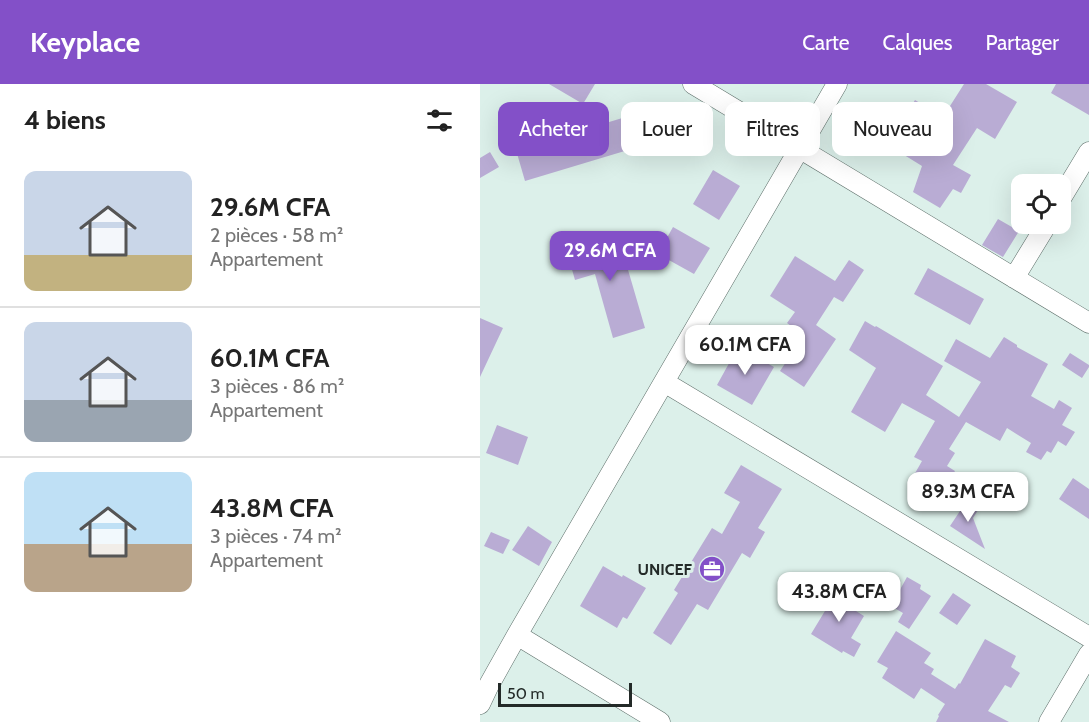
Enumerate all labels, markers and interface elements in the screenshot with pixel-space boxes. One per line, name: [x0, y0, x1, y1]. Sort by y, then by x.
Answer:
text: Keyplace: [30, 25, 140, 59]
text: Carte: [802, 30, 850, 55]
text: Calques: [883, 30, 953, 55]
text: Partager: [986, 30, 1059, 55]
chip: Acheter: [498, 102, 609, 156]
chip: Louer: [621, 102, 713, 156]
chip: Filtres: [725, 102, 820, 156]
chip: Nouveau: [832, 102, 953, 156]
text: 4 biens: [24, 104, 106, 136]
icon: filters: [423, 104, 456, 137]
map controls: [1011, 174, 1071, 234]
button: locate: [1011, 174, 1071, 234]
text: 29.6M CFA: [210, 191, 330, 223]
icon: home: [72, 195, 144, 267]
text: 2 pièces · 58 m²: [210, 223, 343, 247]
pin: 29.6M CFA: [541, 231, 679, 282]
text: 29.6M CFA: [564, 238, 656, 262]
text: Appartement: [210, 247, 323, 271]
pin: 60.1M CFA: [676, 325, 814, 376]
text: 60.1M CFA: [699, 332, 791, 356]
text: 60.1M CFA: [210, 342, 329, 374]
icon: home: [72, 346, 144, 418]
text: 3 pièces · 86 m²: [210, 374, 344, 398]
text: Appartement: [210, 398, 323, 422]
pin: 89.3M CFA: [899, 472, 1037, 523]
text: 89.3M CFA: [921, 479, 1015, 503]
text: 43.8M CFA: [210, 492, 334, 524]
icon: home: [72, 496, 144, 568]
text: 3 pièces · 74 m²: [210, 524, 342, 548]
text: Appartement: [210, 548, 323, 572]
office icon: UNICEF: [697, 554, 727, 584]
place label: UNICEF: [637, 560, 693, 579]
pin: 43.8M CFA: [770, 572, 908, 623]
text: 43.8M CFA: [792, 579, 887, 603]
scale bar: [498, 680, 632, 708]
text: 50 m: [507, 684, 544, 703]

